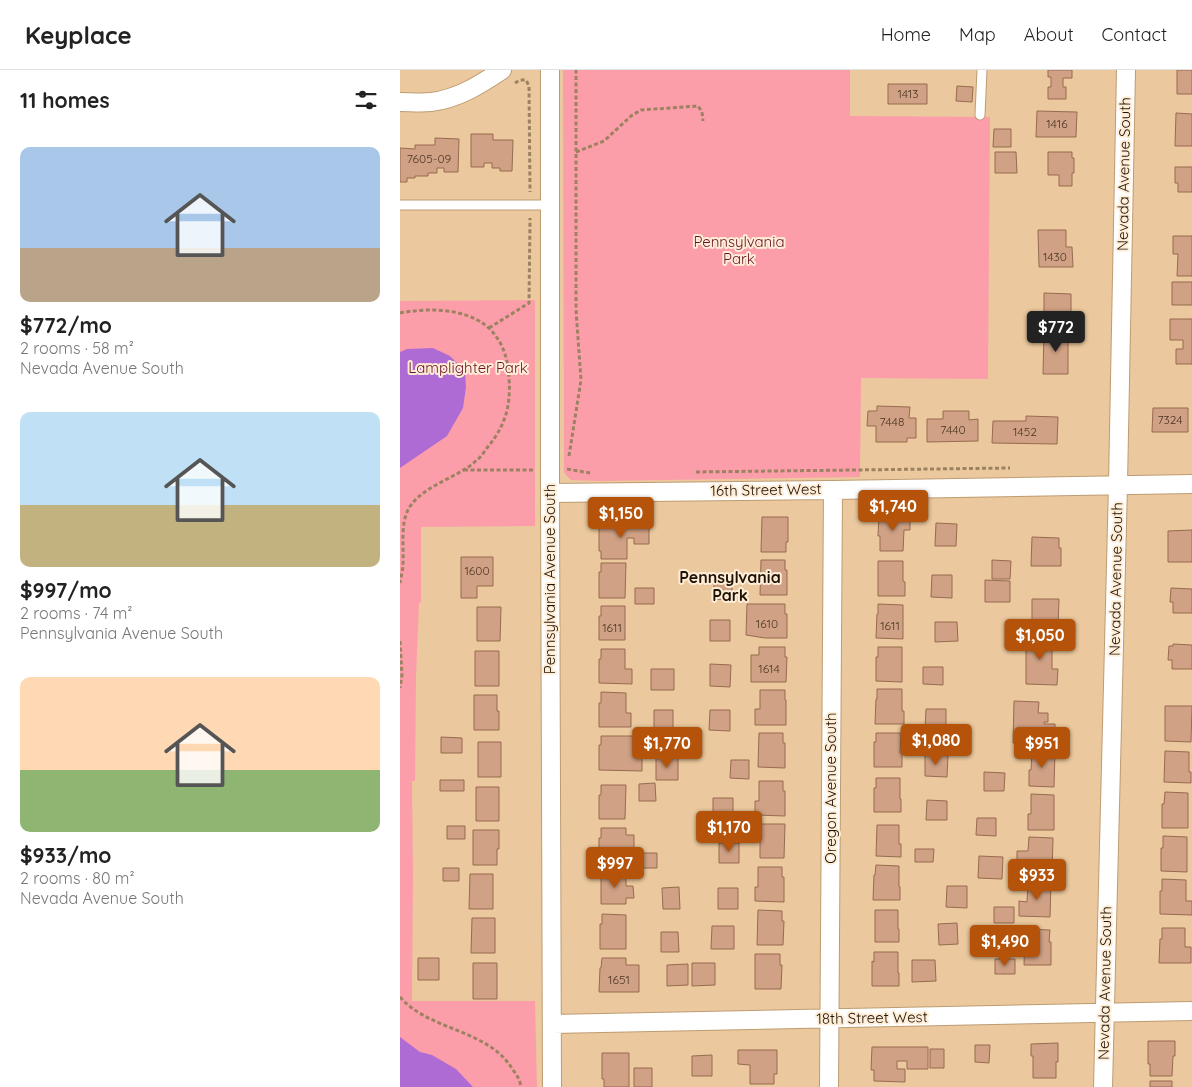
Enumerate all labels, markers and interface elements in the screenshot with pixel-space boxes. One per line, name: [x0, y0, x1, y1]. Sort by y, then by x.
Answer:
text: Keyplace: [25, 20, 132, 50]
text: Home: [881, 23, 931, 46]
text: Map: [959, 23, 996, 46]
text: About: [1024, 23, 1074, 46]
text: Contact: [1102, 23, 1167, 46]
icon: filters: [352, 86, 380, 114]
house number: 1413: [897, 86, 919, 101]
text: 11 homes: [20, 87, 110, 113]
street label: Nevada Avenue South: [1113, 97, 1134, 251]
house number: 1416: [1046, 116, 1068, 131]
house number: 7605-09: [407, 151, 452, 166]
icon: home: [155, 180, 245, 270]
park label: Pennsylvania Park: [693, 232, 785, 268]
house number: 1430: [1043, 249, 1067, 264]
pin: $772: [1026, 310, 1086, 353]
text: $772/mo: [20, 312, 112, 338]
text: $772: [1038, 317, 1074, 337]
text: 2 rooms · 58 m²: [20, 338, 134, 358]
text: Nevada Avenue South: [20, 358, 184, 378]
park label: Lamplighter Park: [408, 358, 528, 377]
house number: 7324: [1157, 412, 1183, 427]
house number: 7448: [880, 414, 904, 429]
house number: 7440: [940, 422, 966, 437]
house number: 1452: [1013, 424, 1037, 439]
icon: home: [155, 445, 245, 535]
street label: 16th Street West: [710, 479, 822, 500]
street label: Pennsylvania Avenue South: [540, 484, 559, 674]
pin: $1,740: [852, 490, 934, 532]
pin: $1,150: [580, 496, 662, 539]
text: $1,740: [869, 496, 917, 516]
street label: Nevada Avenue South: [1105, 502, 1126, 656]
text: $1,150: [599, 503, 643, 523]
house number: 1600: [464, 563, 490, 578]
district label: Pennsylvania Park: [679, 567, 781, 605]
text: $997/mo: [20, 577, 112, 603]
text: 2 rooms · 74 m²: [20, 603, 132, 623]
house number: 1610: [756, 616, 778, 631]
house number: 1611: [880, 618, 900, 633]
pin: $1,050: [999, 618, 1081, 661]
house number: 1611: [602, 620, 622, 635]
text: Pennsylvania Avenue South: [20, 623, 223, 643]
text: $1,050: [1015, 625, 1065, 645]
house number: 1614: [758, 661, 780, 676]
icon: home: [155, 710, 245, 800]
street label: Oregon Avenue South: [821, 712, 840, 864]
pin: $1,080: [895, 724, 977, 766]
pin: $1,770: [626, 726, 708, 769]
pin: $951: [1012, 726, 1072, 769]
text: $1,080: [912, 730, 960, 750]
text: $1,770: [643, 733, 691, 753]
text: $951: [1025, 733, 1059, 753]
pin: $1,170: [688, 810, 770, 853]
text: $1,170: [707, 817, 751, 837]
text: $933/mo: [20, 842, 111, 868]
pin: $997: [585, 846, 645, 889]
text: $997: [597, 853, 633, 873]
pin: $933: [1007, 858, 1067, 901]
text: $933: [1019, 865, 1055, 885]
text: 2 rooms · 80 m²: [20, 868, 135, 888]
text: Nevada Avenue South: [20, 888, 184, 908]
street label: Nevada Avenue South: [1094, 906, 1115, 1060]
pin: $1,490: [964, 924, 1046, 967]
text: $1,490: [981, 931, 1029, 951]
house number: 1651: [608, 972, 630, 987]
street label: 18th Street West: [816, 1007, 928, 1028]

